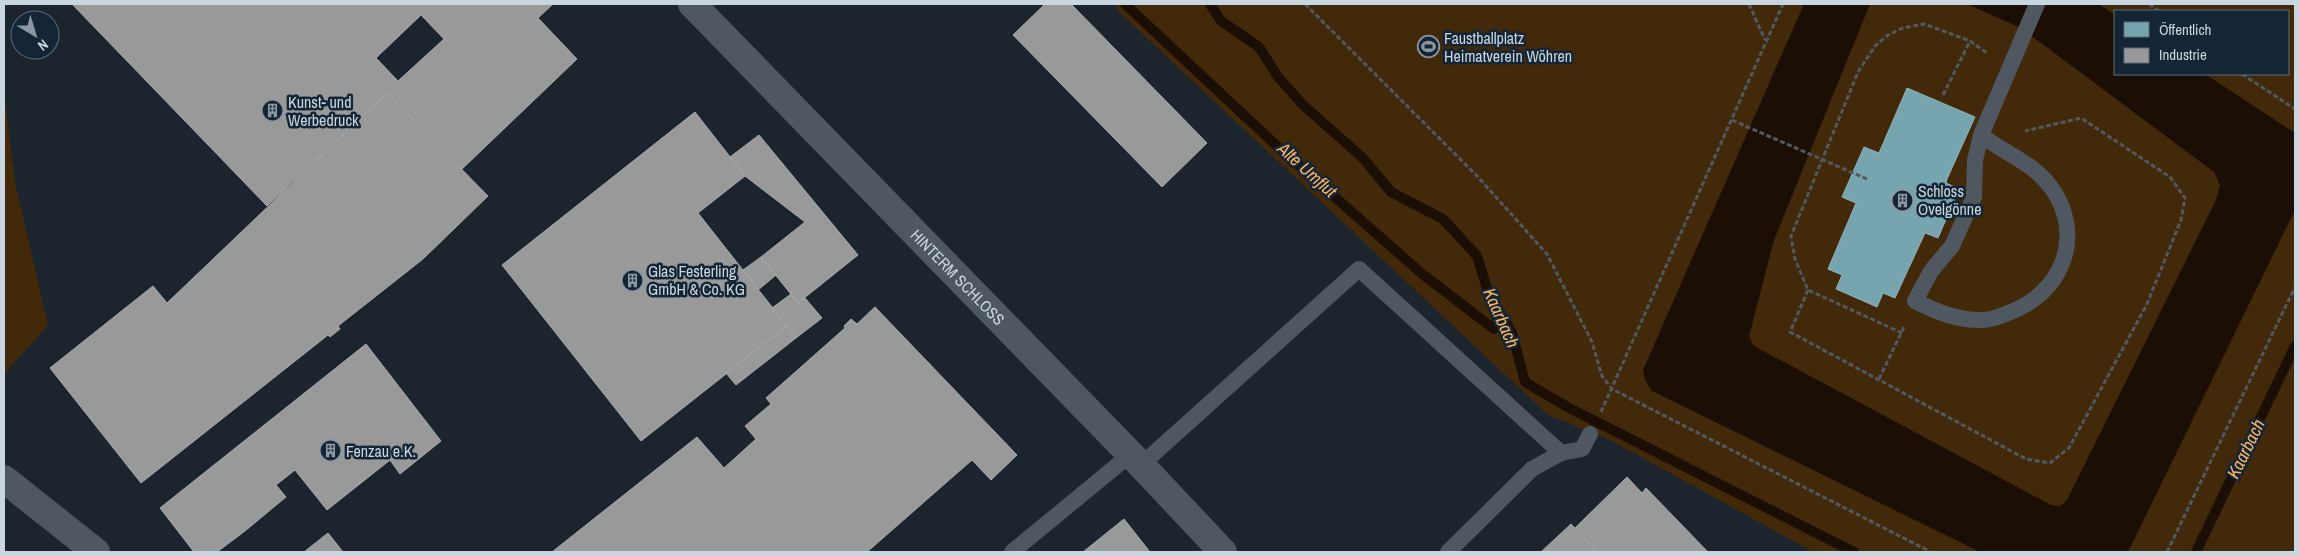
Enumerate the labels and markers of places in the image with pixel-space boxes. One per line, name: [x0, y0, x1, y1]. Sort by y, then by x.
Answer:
place label: Faustballplatz Heimatverein Wöhren: [1444, 27, 1572, 67]
sports icon: Faustballplatz Heimatverein Wöhren: [1416, 35, 1440, 59]
place label: Kunst- und Werbedruck: [288, 91, 359, 131]
building icon: Kunst- und Werbedruck: [260, 99, 284, 123]
place label: Schloss Ovelgönne: [1918, 180, 1981, 220]
building icon: Schloss Ovelgönne: [1890, 188, 1914, 212]
place label: Glas Festerling GmbH & Co. KG: [648, 260, 745, 300]
building icon: Glas Festerling GmbH & Co. KG: [620, 268, 644, 292]
building icon: Fenzau e.K.: [318, 439, 342, 463]
place label: Fenzau e.K.: [346, 440, 416, 462]

